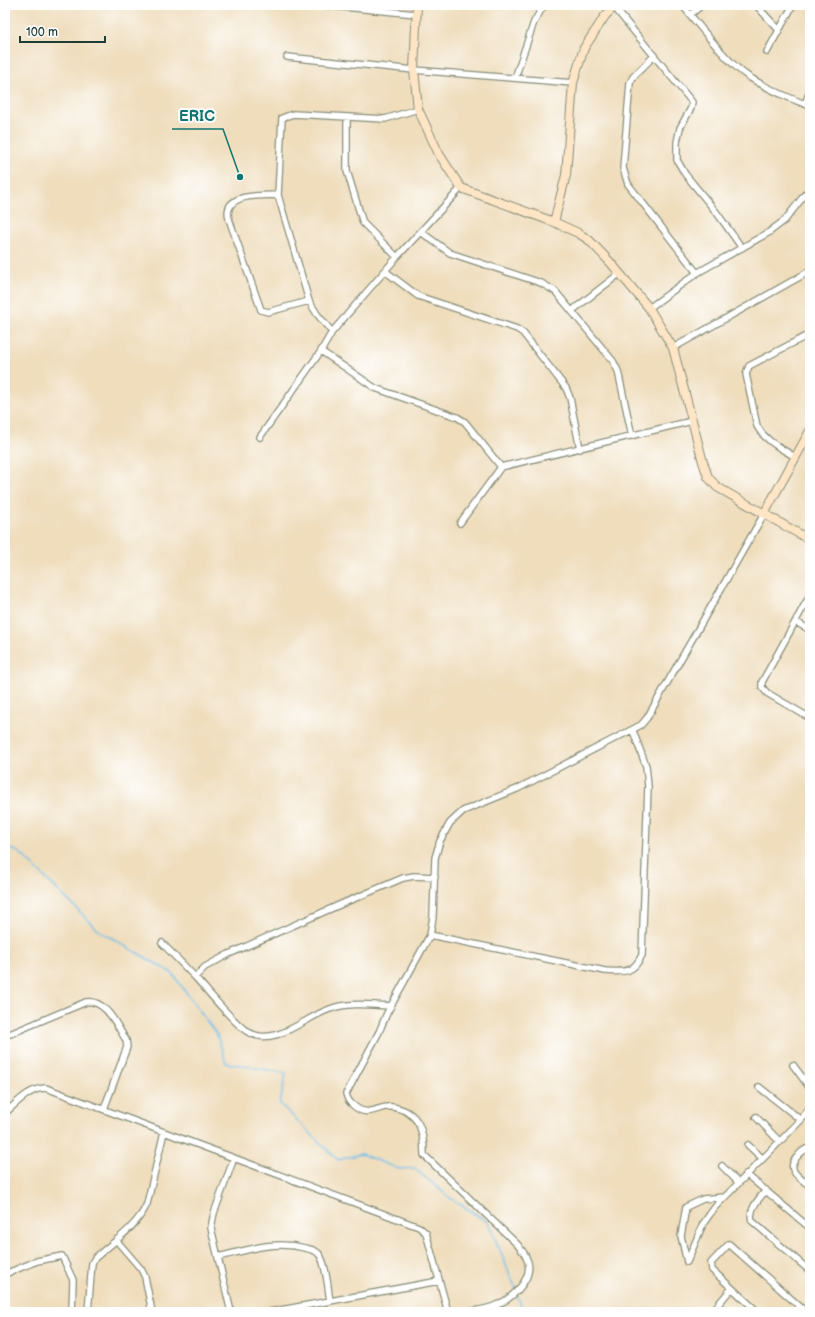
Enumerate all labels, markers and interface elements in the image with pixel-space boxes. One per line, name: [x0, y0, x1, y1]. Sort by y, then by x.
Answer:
scale bar: [20, 18, 105, 44]
text: 100 m: [26, 25, 58, 40]
callout: ERIC: [172, 102, 223, 129]
text: ERIC: [179, 107, 215, 126]

